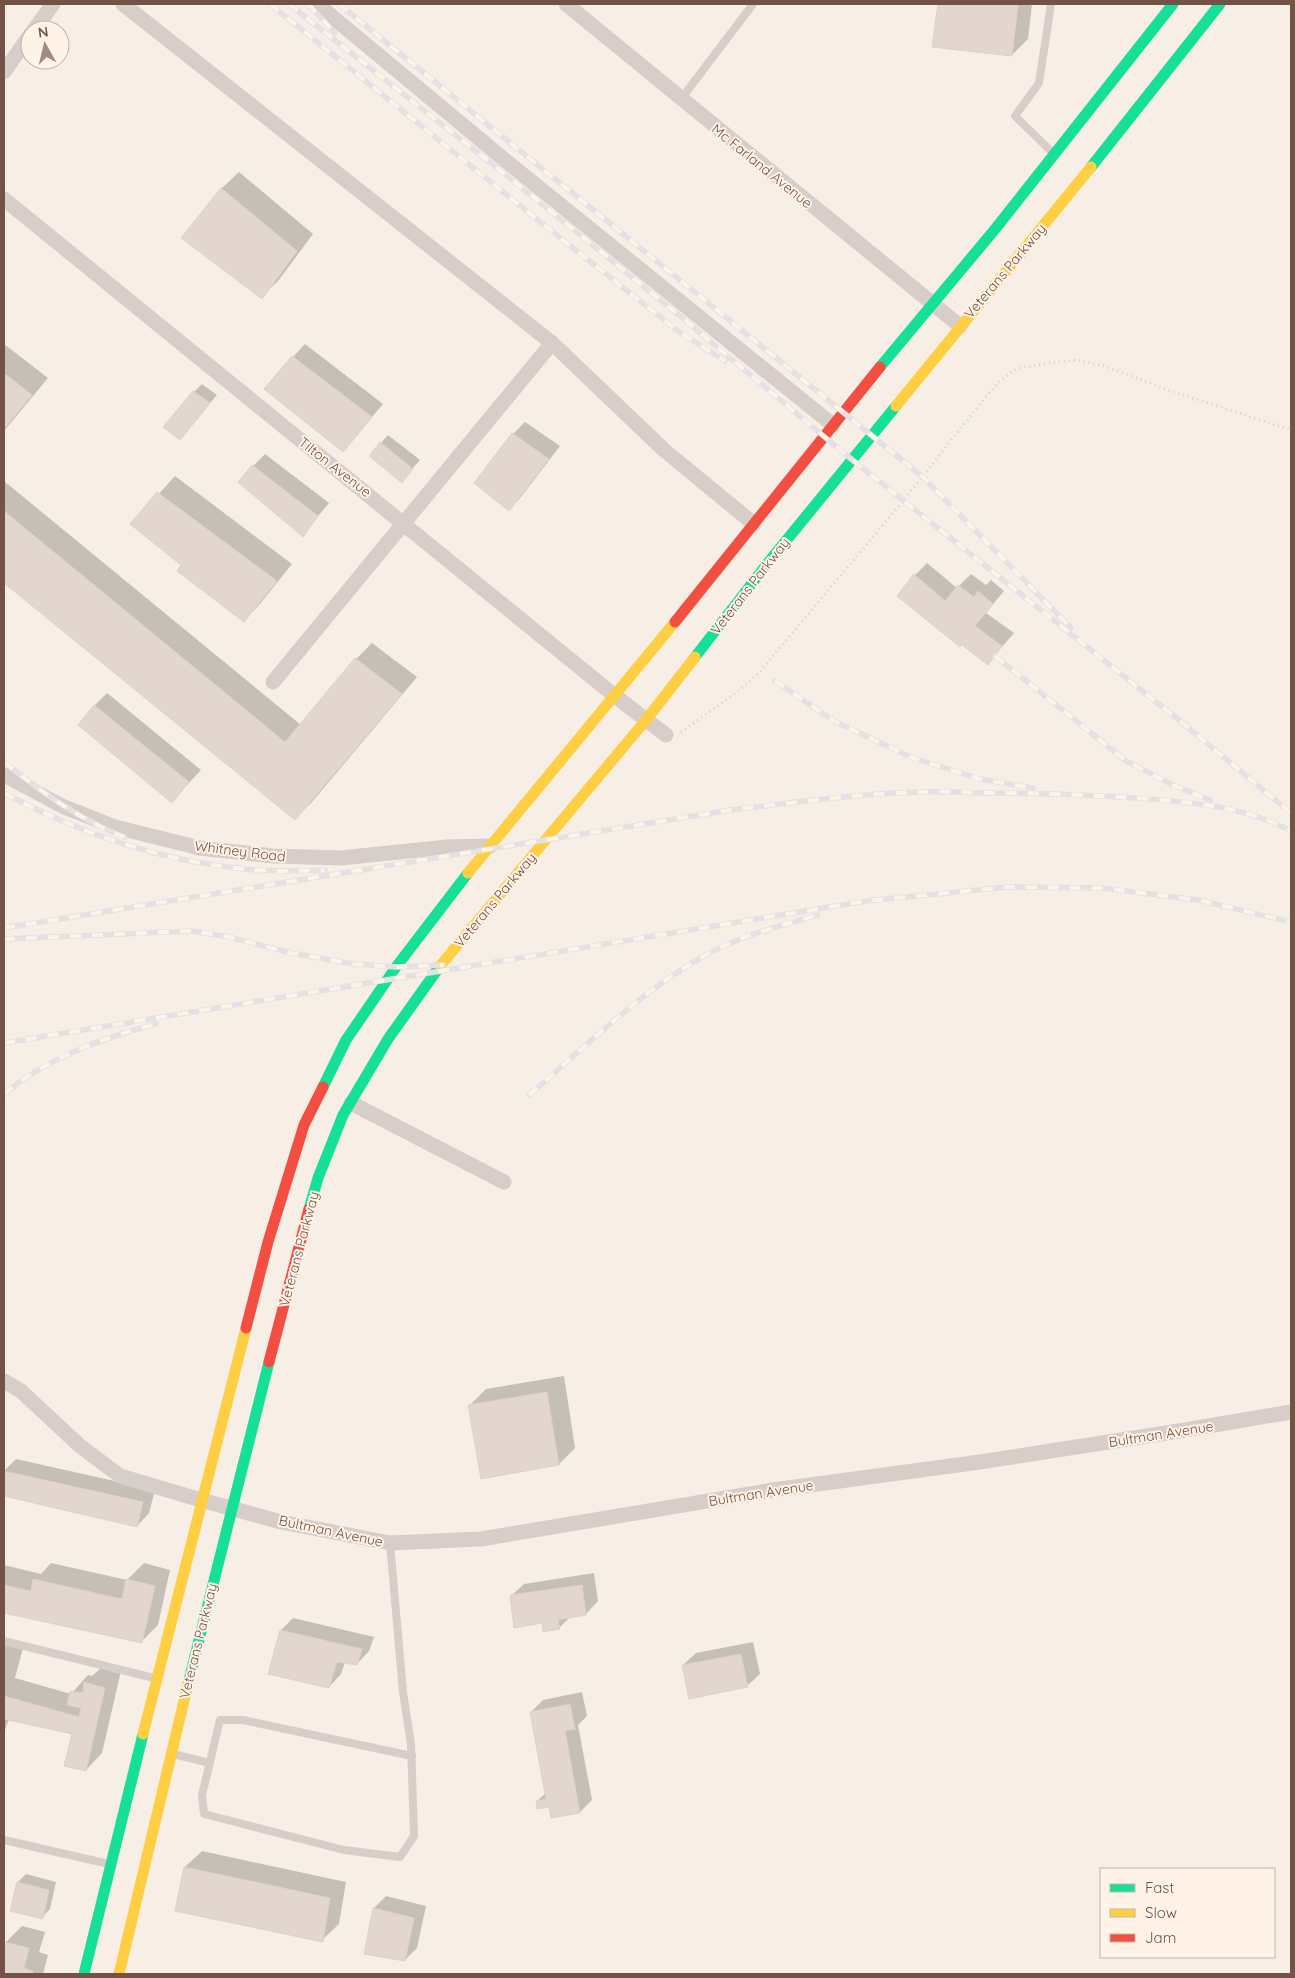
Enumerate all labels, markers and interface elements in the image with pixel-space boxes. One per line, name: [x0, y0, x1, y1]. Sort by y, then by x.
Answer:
north arrow: [20, 20, 70, 70]
text: N: [37, 22, 50, 42]
street label: Mc Farland Avenue: [708, 120, 816, 212]
street label: Veterans Parkway: [960, 220, 1050, 322]
street label: Tilton Avenue: [295, 433, 375, 501]
street label: Veterans Parkway: [706, 534, 794, 638]
street label: Whitney Road: [193, 836, 287, 866]
street label: Veterans Parkway: [450, 849, 540, 951]
street label: Veterans Parkway: [275, 1190, 323, 1308]
street label: Bultman Avenue: [1107, 1417, 1215, 1451]
street label: Bultman Avenue: [707, 1476, 815, 1510]
street label: Bultman Avenue: [277, 1511, 385, 1551]
street label: Veterans Parkway: [175, 1581, 221, 1701]
legend: [1100, 1868, 1275, 1958]
text: Fast: [1145, 1878, 1174, 1897]
text: Slow: [1145, 1903, 1177, 1922]
text: Jam: [1145, 1928, 1176, 1947]

